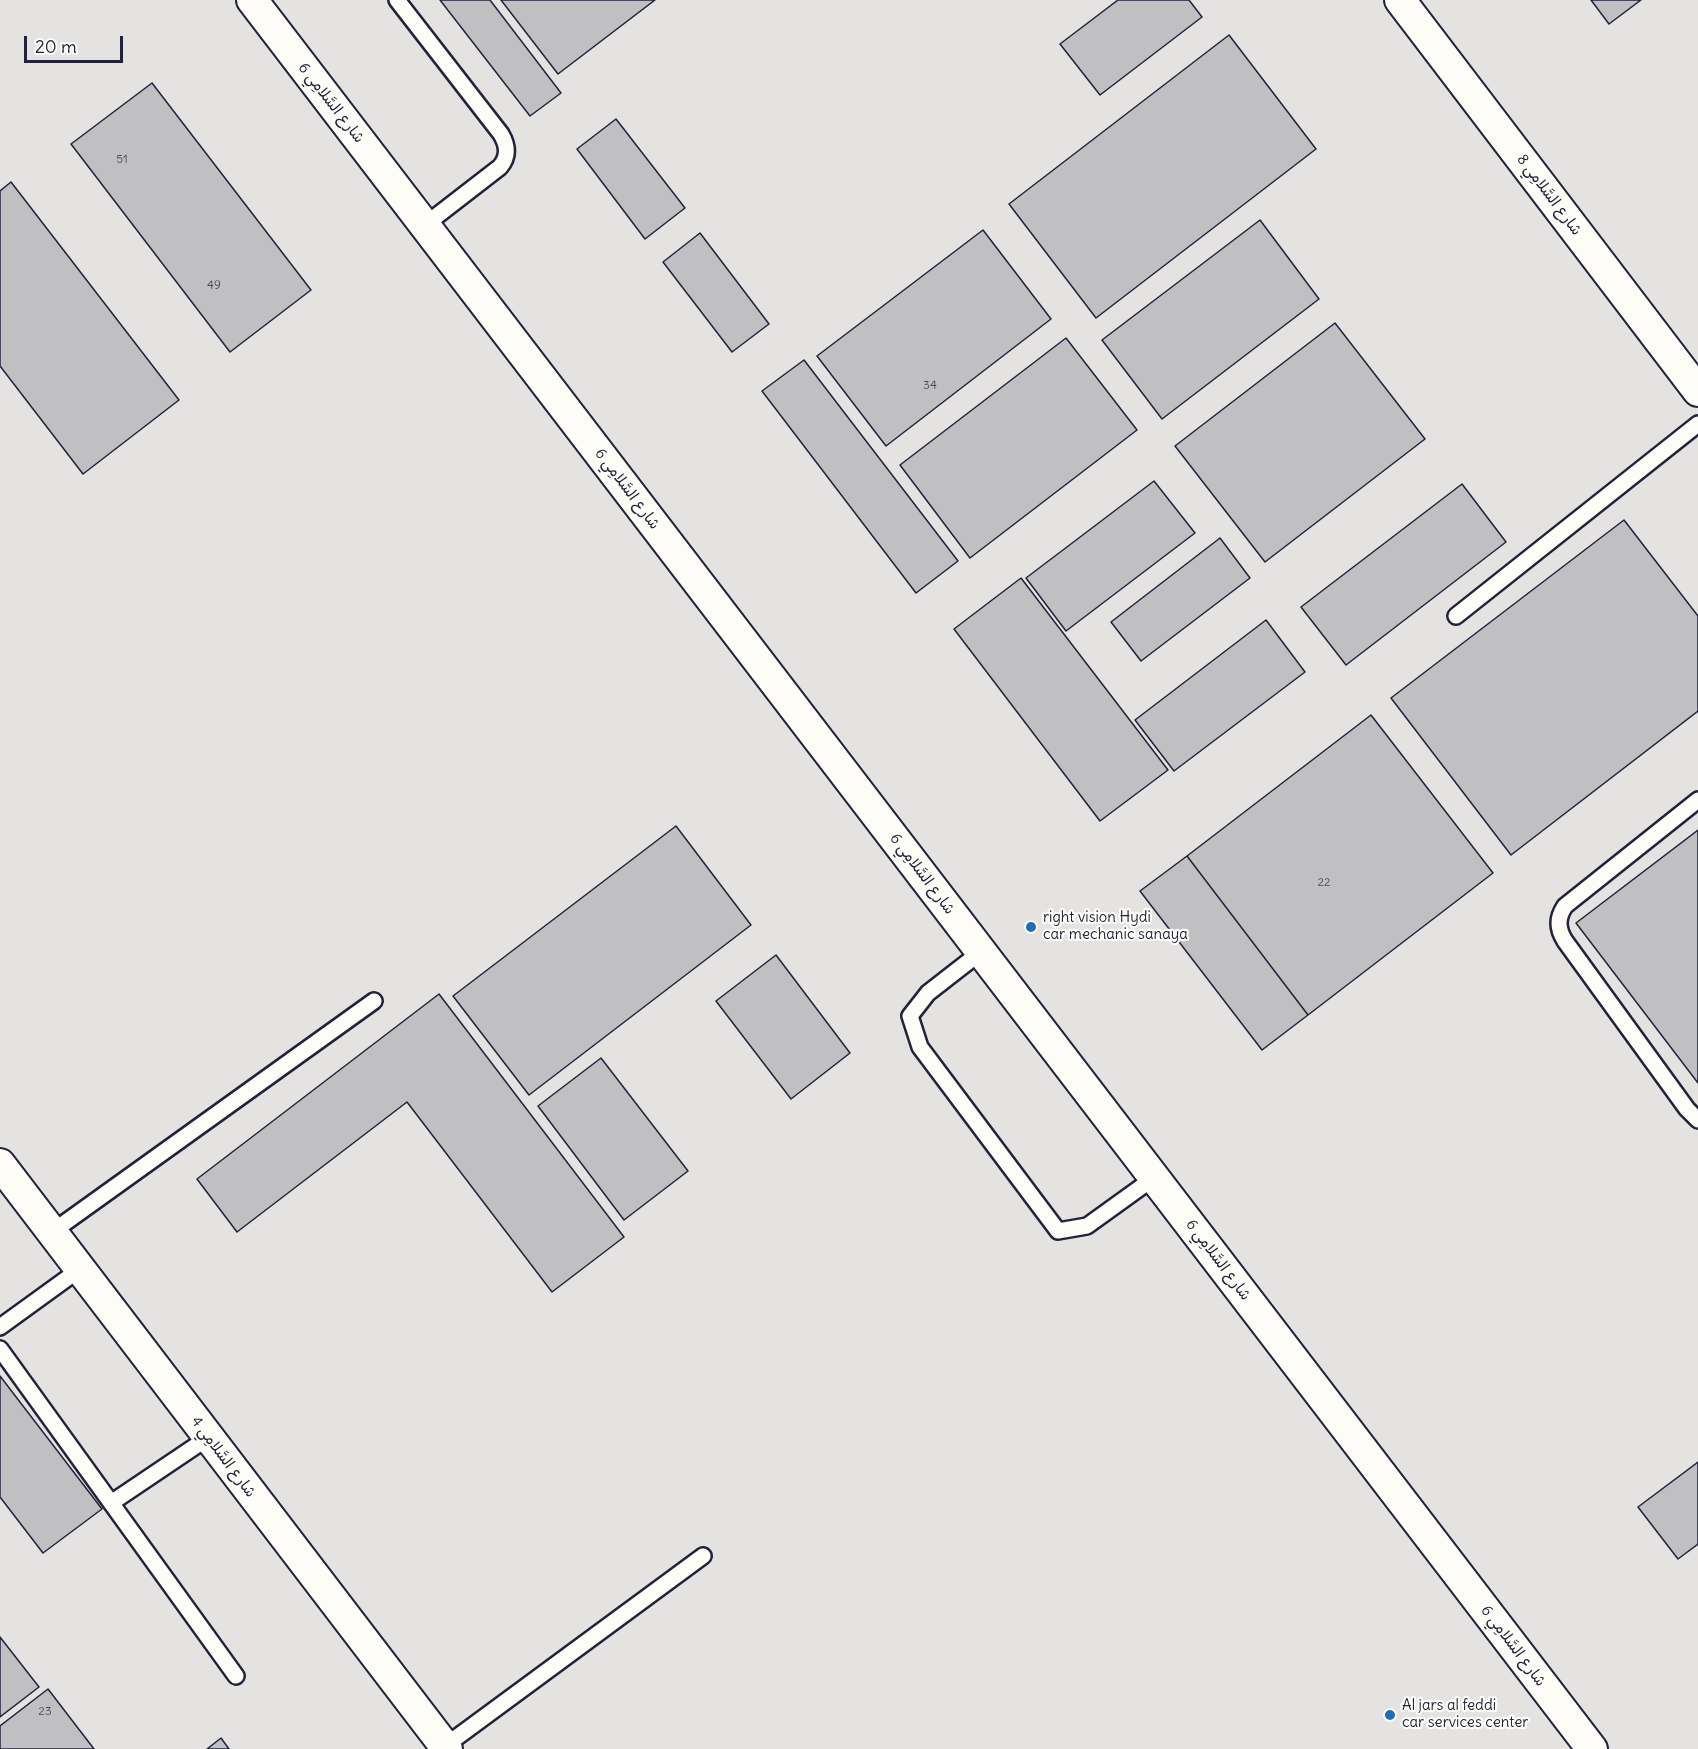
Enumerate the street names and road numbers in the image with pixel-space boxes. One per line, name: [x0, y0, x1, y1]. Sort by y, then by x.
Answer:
street label: شارع السَّلامِي 6: [294, 59, 368, 147]
street label: شارع السَّلامِي 8: [1513, 151, 1585, 239]
street label: شارع السَّلامِي 6: [591, 445, 663, 533]
street label: شارع السَّلامِي 6: [886, 830, 958, 918]
street label: شارع السَّلامِي 6: [1182, 1216, 1254, 1304]
street label: شارع السَّلامِي 4: [187, 1413, 259, 1501]
street label: شارع السَّلامِي 6: [1477, 1602, 1549, 1690]

